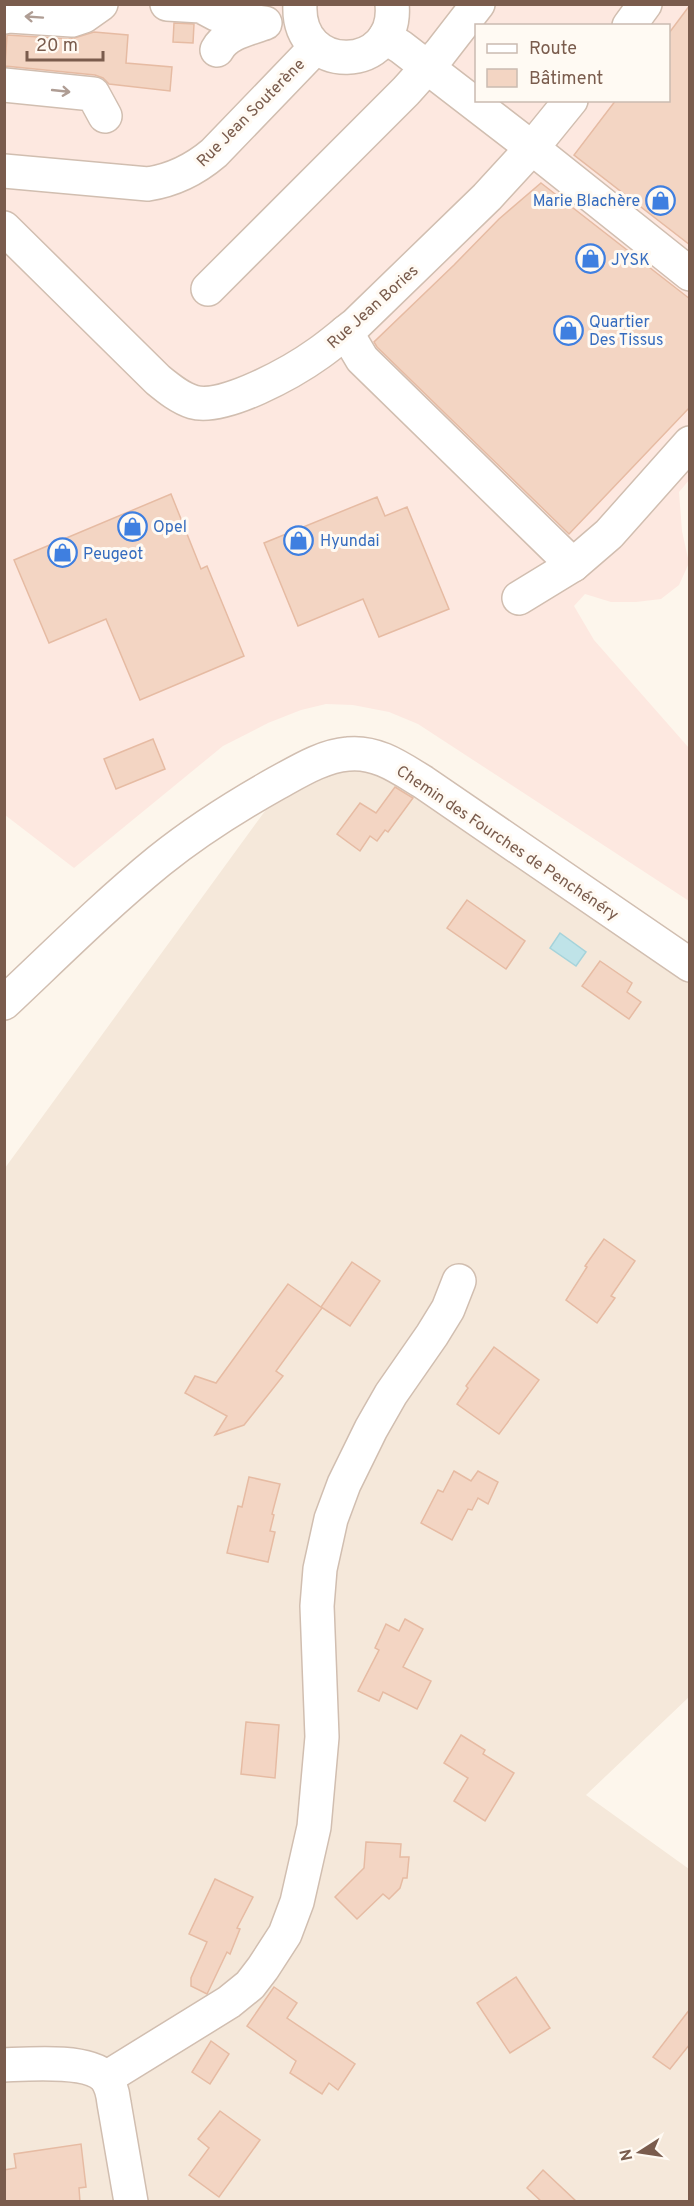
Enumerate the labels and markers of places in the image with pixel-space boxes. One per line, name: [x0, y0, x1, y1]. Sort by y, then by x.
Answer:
shop icon: Marie Blachère: [645, 184, 677, 216]
place label: Marie Blachère: [533, 192, 640, 212]
shop icon: JYSK: [574, 243, 606, 275]
place label: JYSK: [611, 251, 650, 271]
place label: Quartier Des Tissus: [589, 313, 664, 351]
shop icon: Quartier Des Tissus: [552, 314, 584, 346]
shop icon: Opel: [116, 510, 148, 542]
place label: Opel: [153, 518, 187, 538]
shop icon: Hyundai: [283, 524, 315, 556]
place label: Hyundai: [320, 532, 380, 552]
shop icon: Peugeot: [46, 537, 78, 569]
place label: Peugeot: [83, 545, 143, 565]

